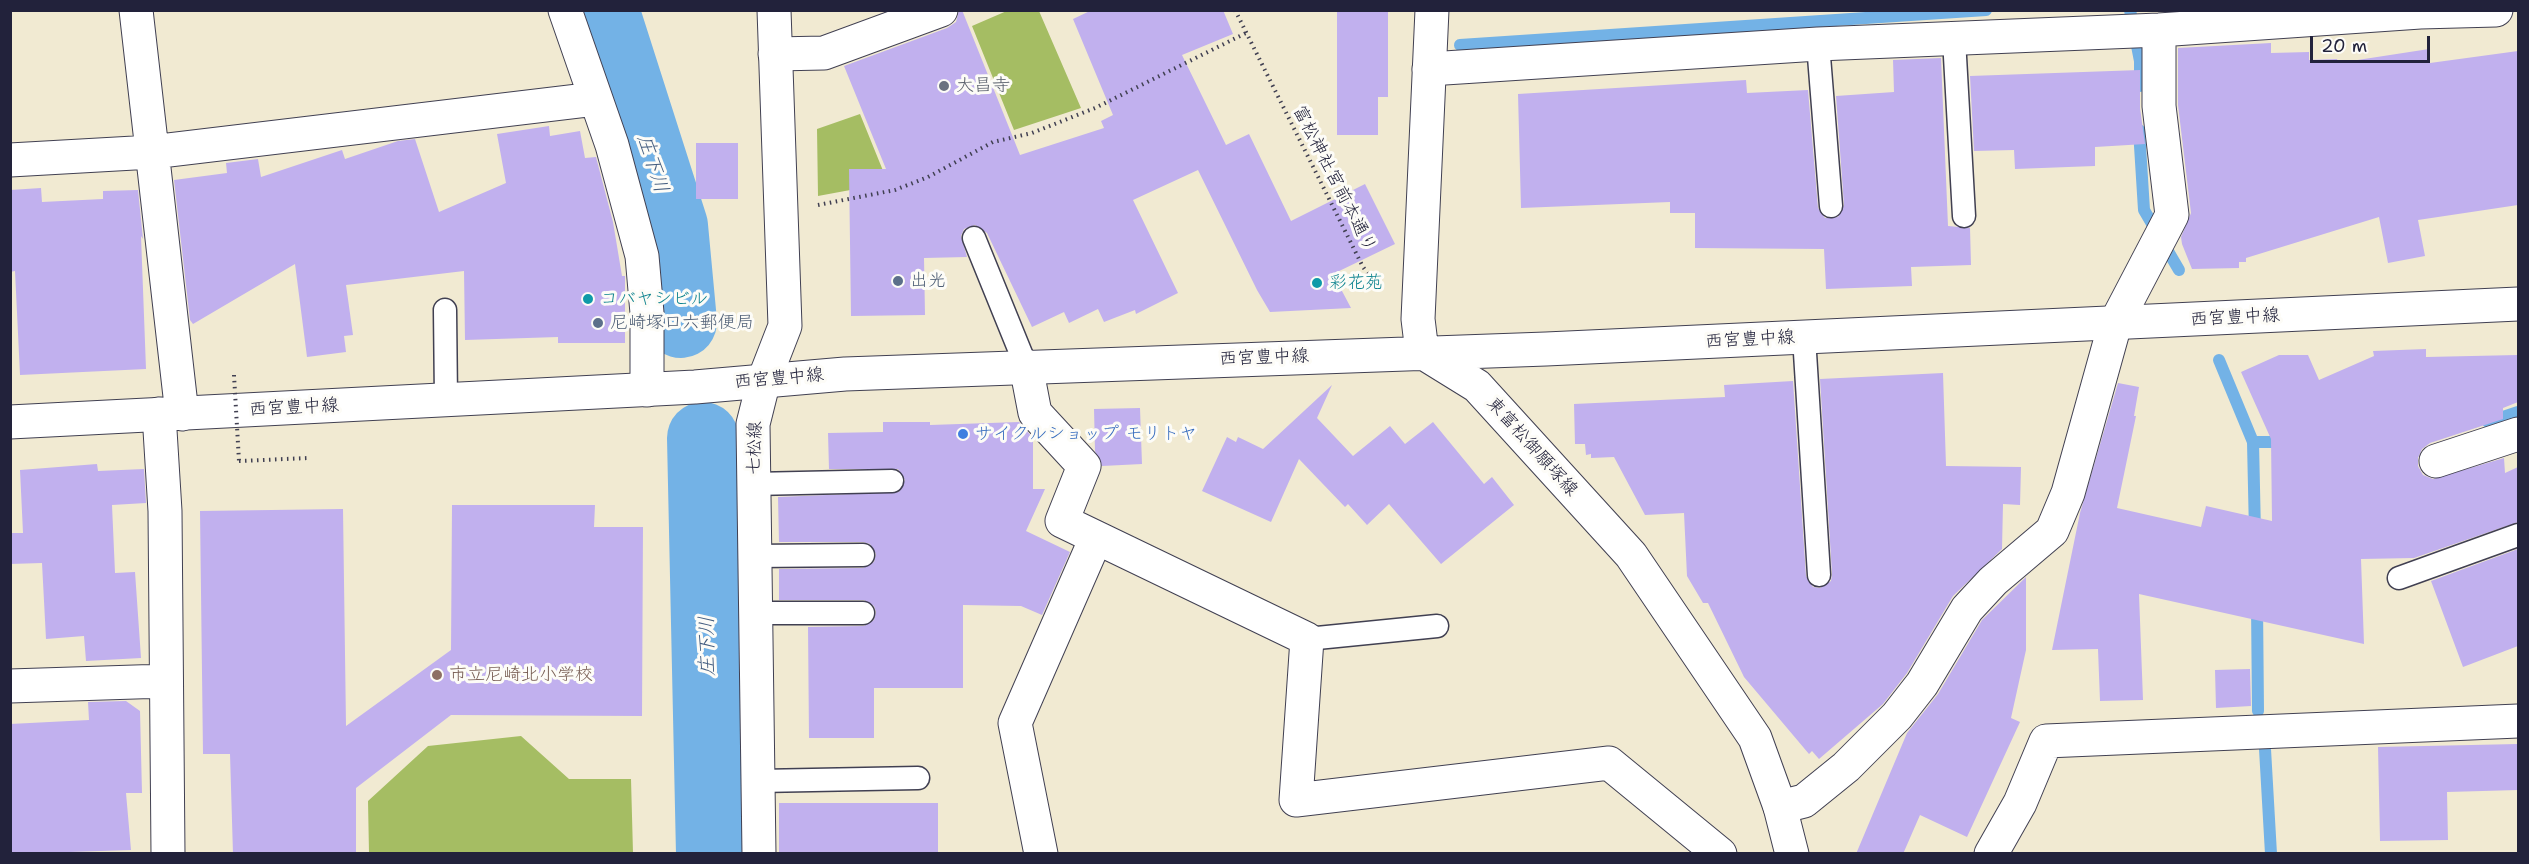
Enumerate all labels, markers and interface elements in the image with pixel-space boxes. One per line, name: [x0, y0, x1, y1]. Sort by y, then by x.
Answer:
scale bar: [2313, 24, 2433, 62]
text: 20 m: [2321, 34, 2367, 58]
place label: 大昌寺: [956, 75, 1010, 97]
marker: 大昌寺: [937, 79, 951, 93]
street label: 富松神社宮前本通り: [1288, 102, 1380, 256]
water label: 庄下川: [631, 132, 673, 196]
place label: 出光: [910, 270, 946, 292]
place label: 彩花苑: [1329, 272, 1383, 294]
marker: 出光: [891, 274, 905, 288]
marker: 彩花苑: [1310, 276, 1324, 290]
place label: コバヤシビル: [600, 288, 708, 310]
marker: コバヤシビル: [581, 292, 595, 306]
street label: 西宮豊中線: [2189, 305, 2281, 331]
place label: 尼崎塚口六郵便局: [610, 312, 754, 334]
marker: 尼崎塚口六郵便局: [591, 316, 605, 330]
street label: 西宮豊中線: [1704, 327, 1796, 353]
street label: 西宮豊中線: [1219, 346, 1309, 370]
street label: 西宮豊中線: [733, 364, 825, 394]
street label: 東富松御願塚線: [1482, 393, 1582, 501]
street label: 西宮豊中線: [248, 395, 340, 421]
street label: 七松線: [743, 421, 767, 475]
place label: サイクルショップ モリトヤ: [975, 423, 1197, 445]
marker: サイクルショップ モリトヤ: [956, 427, 970, 441]
water label: 庄下川: [695, 616, 721, 676]
place label: 市立尼崎北小学校: [449, 664, 593, 686]
marker: 市立尼崎北小学校: [430, 668, 444, 682]

